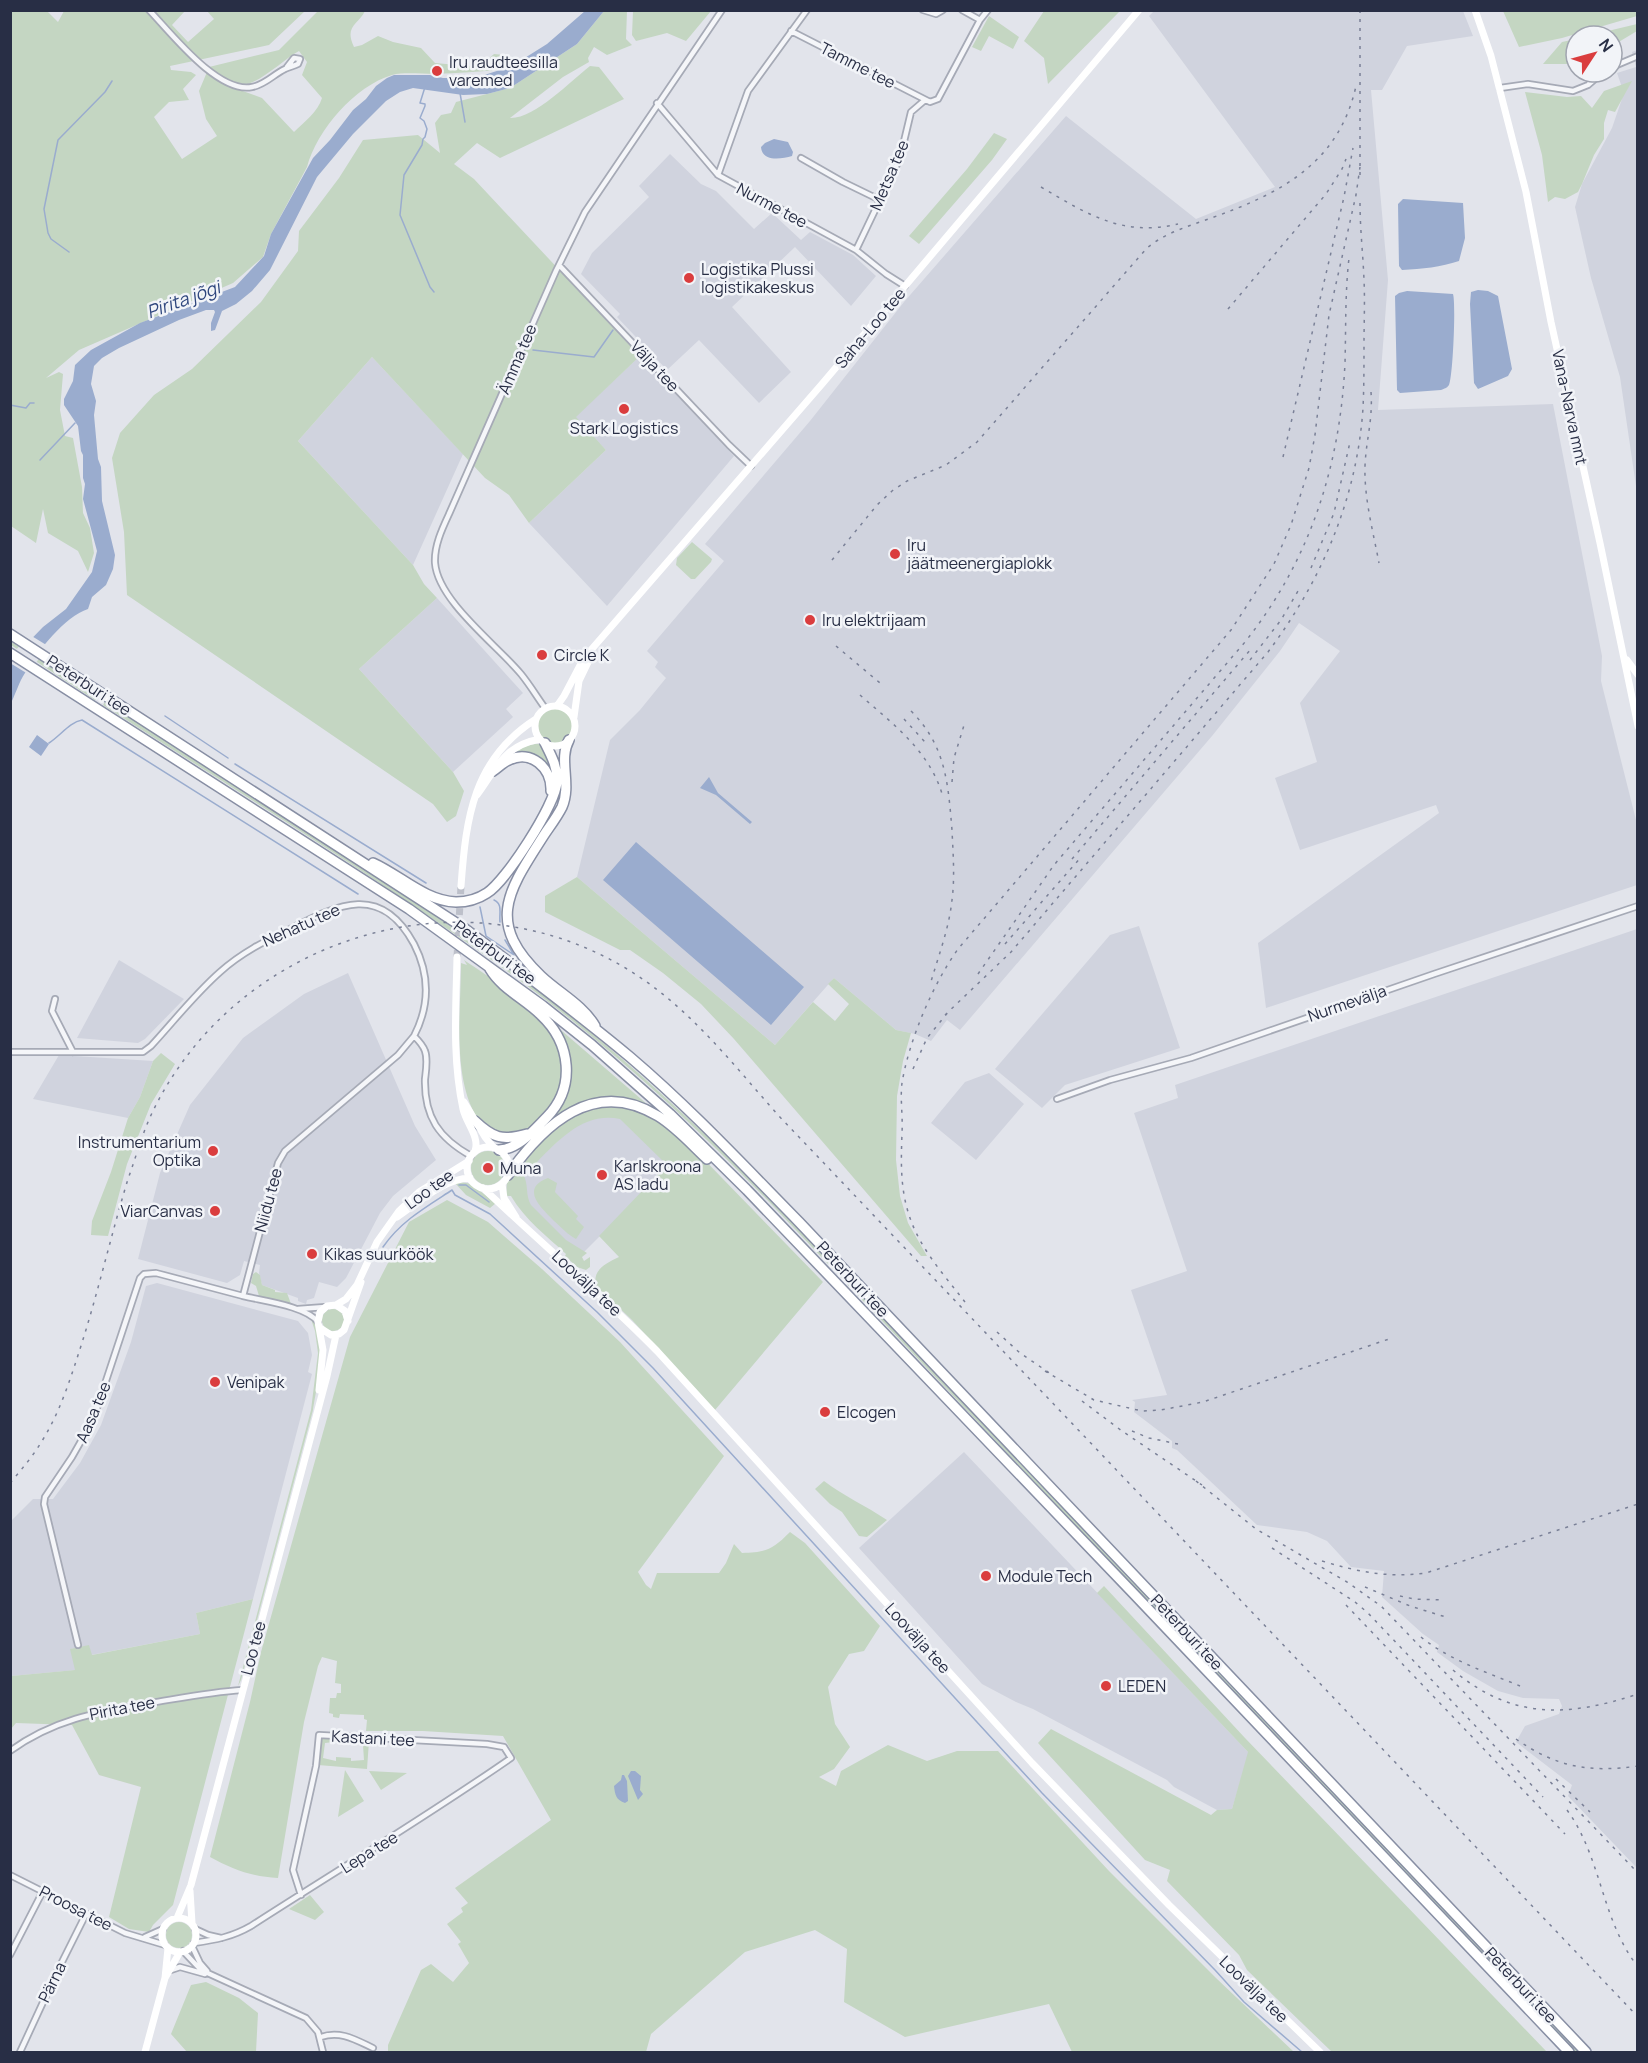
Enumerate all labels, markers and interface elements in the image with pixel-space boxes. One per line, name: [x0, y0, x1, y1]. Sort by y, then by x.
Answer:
north arrow: [1564, 24, 1624, 84]
text: N: [1594, 34, 1618, 56]
street label: Tamme tee: [817, 37, 899, 93]
place label: Iru raudteesilla varemed: [449, 51, 558, 91]
marker: Iru raudteesilla varemed: [430, 64, 444, 78]
street label: Metsa tee: [864, 136, 914, 214]
street label: Nurme tee: [733, 177, 811, 233]
place label: Logistika Plussi logistikakeskus: [701, 258, 814, 298]
marker: Logistika Plussi logistikakeskus: [682, 271, 696, 285]
water label: Pirita jõgi: [143, 274, 226, 323]
street label: Saha-Loo tee: [830, 283, 910, 373]
street label: Ämma tee: [492, 321, 542, 397]
street label: Välja tee: [626, 336, 684, 396]
street label: Vana-Narva mnt: [1547, 347, 1593, 467]
marker: Stark Logistics: [617, 402, 631, 416]
place label: Stark Logistics: [570, 417, 678, 439]
place label: Iru jäätmeenergiaplokk: [906, 534, 1053, 574]
marker: Iru jäätmeenergiaplokk: [888, 547, 902, 561]
place label: Iru elektrijaam: [822, 609, 926, 631]
marker: Iru elektrijaam: [803, 613, 817, 627]
place label: Circle K: [554, 644, 610, 666]
marker: Circle K: [535, 648, 549, 662]
street label: Peterburi tee: [42, 649, 136, 721]
street label: Nehatu tee: [259, 898, 343, 952]
street label: Peterburi tee: [449, 915, 541, 989]
street label: Nurmevälja: [1305, 979, 1389, 1027]
place label: Instrumentarium Optika: [78, 1131, 201, 1171]
marker: Instrumentarium Optika: [206, 1144, 220, 1158]
place label: Karlskroona AS ladu: [614, 1155, 701, 1195]
place label: Muna: [500, 1157, 541, 1179]
marker: Muna: [481, 1161, 495, 1175]
street label: Loo tee: [400, 1164, 458, 1214]
street label: Niidu tee: [249, 1166, 287, 1234]
marker: Karlskroona AS ladu: [595, 1168, 609, 1182]
place label: ViarCanvas: [120, 1200, 203, 1222]
marker: ViarCanvas: [208, 1204, 222, 1218]
street label: Peterburi tee: [812, 1236, 894, 1322]
place label: Kikas suurköök: [324, 1243, 435, 1265]
street label: Loovälja tee: [547, 1245, 627, 1321]
marker: Kikas suurköök: [305, 1247, 319, 1261]
place label: Venipak: [227, 1371, 285, 1393]
marker: Venipak: [208, 1375, 222, 1389]
street label: Aasa tee: [70, 1378, 116, 1446]
place label: Elcogen: [837, 1401, 896, 1423]
marker: Elcogen: [818, 1405, 832, 1419]
place label: Module Tech: [998, 1565, 1092, 1587]
marker: Module Tech: [979, 1569, 993, 1583]
street label: Peterburi tee: [1146, 1589, 1228, 1675]
street label: Loovälja tee: [880, 1598, 956, 1678]
street label: Loo tee: [235, 1619, 271, 1677]
place label: LEDEN: [1118, 1675, 1166, 1697]
marker: LEDEN: [1099, 1679, 1113, 1693]
street label: Pirita tee: [87, 1691, 157, 1725]
street label: Kastani tee: [331, 1725, 415, 1751]
street label: Lepa tee: [336, 1826, 402, 1878]
street label: Proosa tee: [36, 1880, 116, 1936]
street label: Peterburi tee: [1480, 1942, 1562, 2028]
street label: Loovälja tee: [1215, 1951, 1293, 2027]
street label: Pärna: [33, 1958, 71, 2006]

